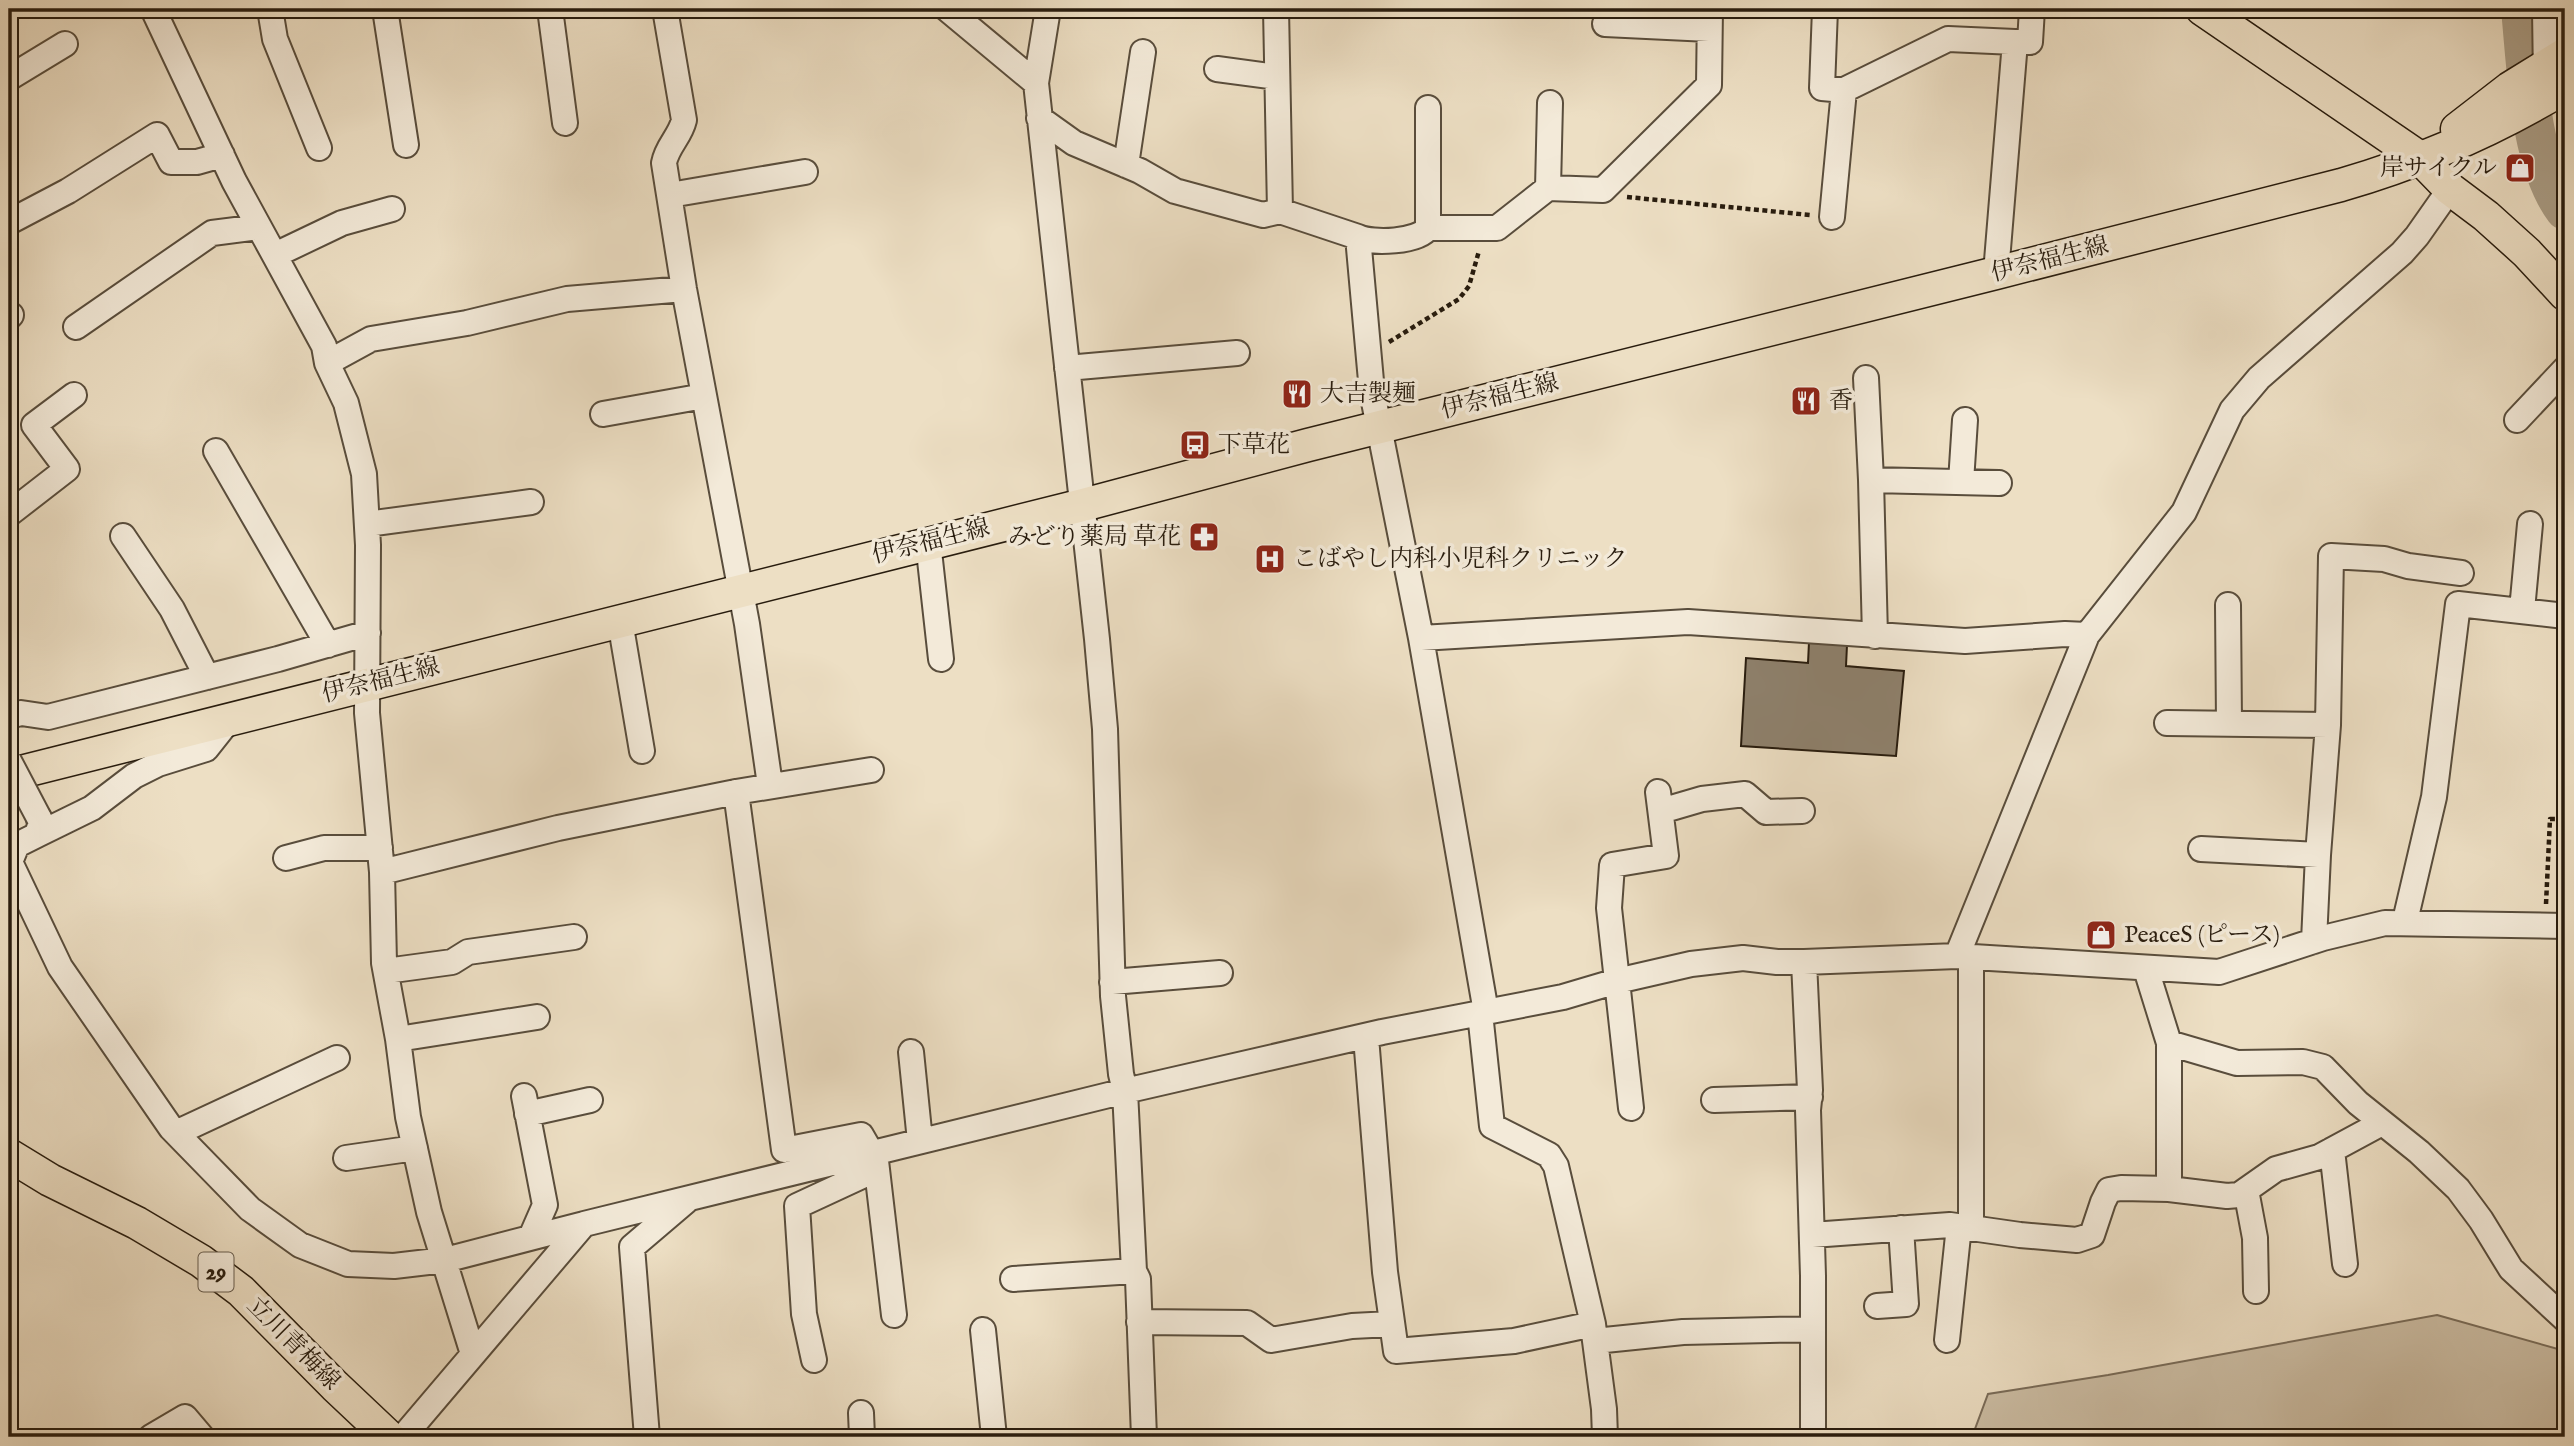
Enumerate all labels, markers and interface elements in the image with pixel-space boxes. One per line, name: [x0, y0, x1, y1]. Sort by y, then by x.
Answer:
shop icon: 岸サイクル: [2503, 151, 2537, 185]
place label: 岸サイクル: [2380, 153, 2497, 184]
street label: 伊奈福生線: [1988, 230, 2112, 290]
street label: 伊奈福生線: [1438, 367, 1562, 427]
restaurant icon: 大吉製麺: [1280, 377, 1314, 411]
place label: 大吉製麺: [1320, 379, 1416, 410]
restaurant icon: 香: [1789, 384, 1823, 418]
place label: 香: [1829, 386, 1853, 417]
bus stop icon: 下草花: [1178, 428, 1212, 462]
place label: 下草花: [1218, 430, 1290, 461]
street label: 伊奈福生線: [869, 512, 993, 572]
pharmacy icon: みどり薬局 草花: [1187, 520, 1221, 554]
place label: みどり薬局 草花: [1008, 522, 1181, 553]
hospital icon: こばやし内科小児科クリニック: [1253, 542, 1287, 576]
place label: こばやし内科小児科クリニック: [1293, 544, 1628, 575]
street label: 伊奈福生線: [319, 651, 443, 711]
shop icon: PeaceS (ピース): [2084, 918, 2118, 952]
place label: PeaceS (ピース): [2124, 920, 2280, 951]
road number: 29: [198, 1252, 234, 1292]
street label: 立川青梅線: [240, 1291, 346, 1397]

